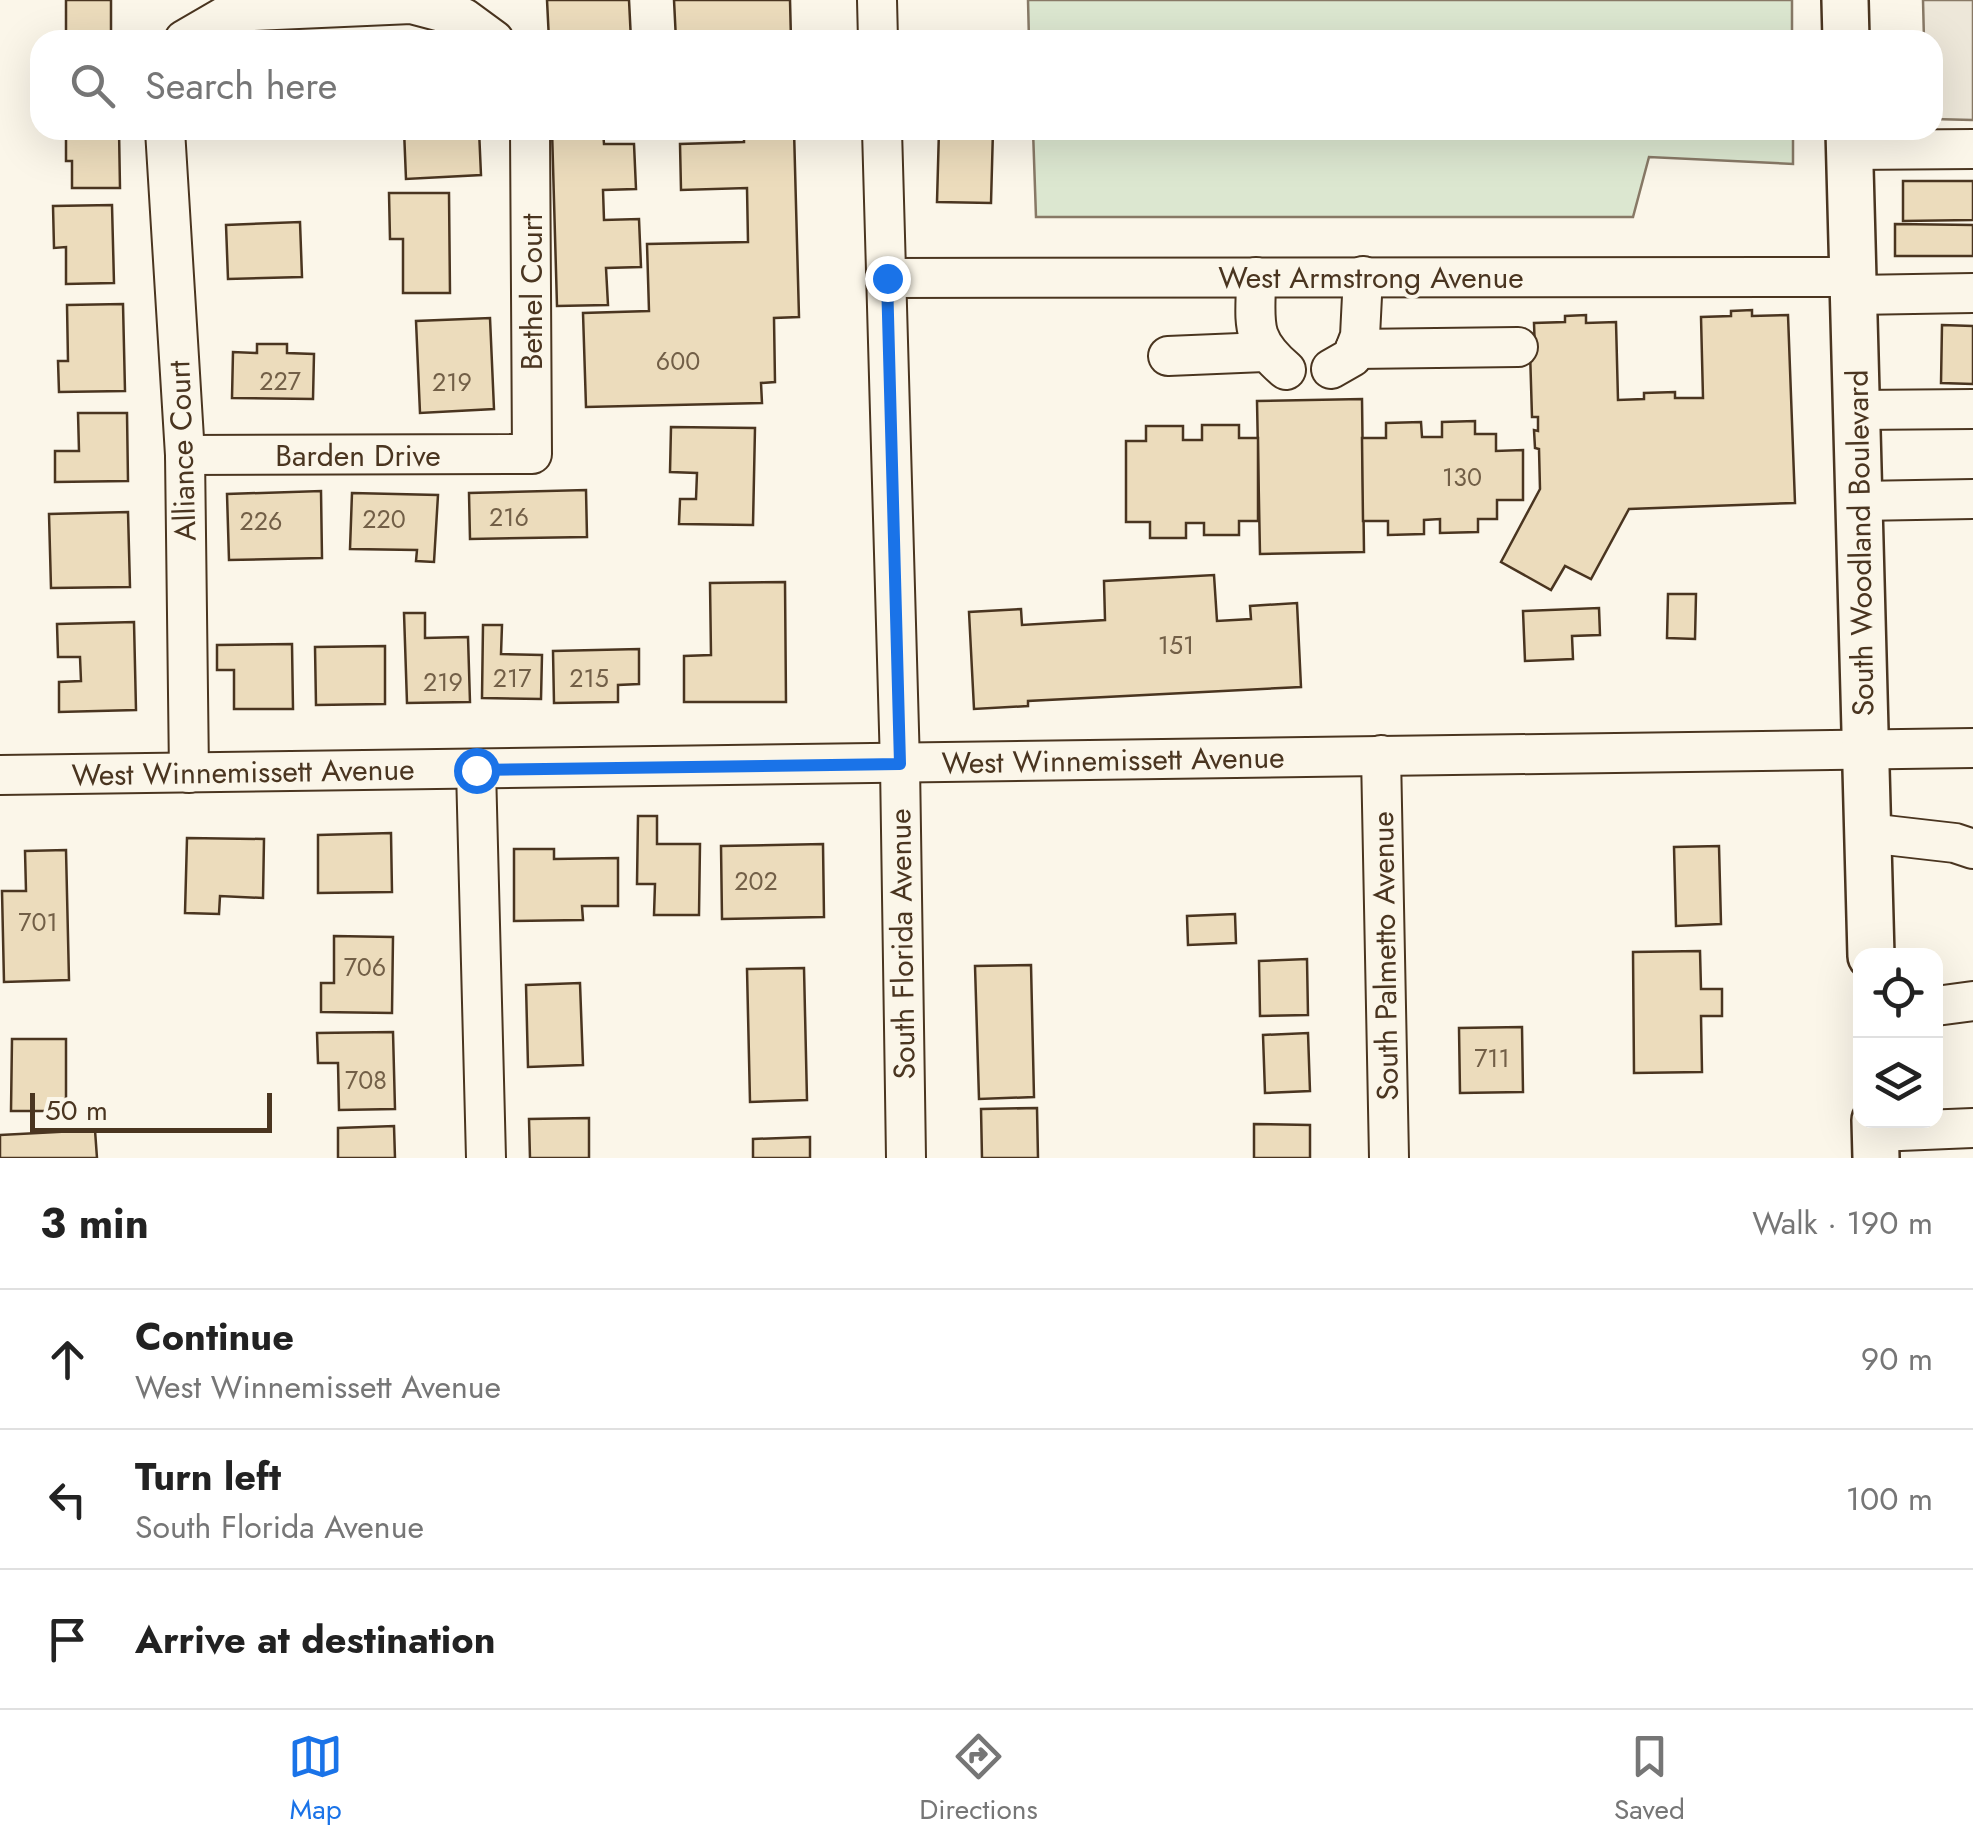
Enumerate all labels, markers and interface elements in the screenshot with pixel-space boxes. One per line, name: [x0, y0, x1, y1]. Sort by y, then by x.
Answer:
search box: [30, 30, 1943, 140]
icon: search: [65, 58, 120, 113]
text: Search here: [145, 58, 337, 113]
street label: Bethel Court: [510, 213, 553, 370]
route end: [865, 256, 911, 302]
street label: West Armstrong Avenue: [1218, 256, 1524, 299]
house number: 600: [656, 343, 700, 379]
street label: Alliance Court: [157, 359, 207, 542]
house number: 227: [259, 363, 301, 399]
house number: 219: [432, 364, 472, 400]
street label: South Woodland Boulevard: [1835, 369, 1885, 717]
street label: Barden Drive: [275, 434, 441, 477]
house number: 130: [1442, 459, 1482, 495]
house number: 216: [489, 499, 529, 535]
house number: 220: [362, 501, 406, 537]
house number: 226: [240, 503, 282, 539]
house number: 151: [1158, 627, 1194, 663]
house number: 217: [493, 660, 531, 696]
house number: 215: [569, 660, 609, 696]
house number: 219: [423, 664, 463, 700]
street label: West Winnemissett Avenue: [941, 736, 1285, 784]
street label: West Winnemissett Avenue: [71, 748, 415, 796]
route start: [454, 748, 500, 794]
street label: South Florida Avenue: [878, 808, 926, 1080]
street label: South Palmetto Avenue: [1361, 811, 1409, 1101]
house number: 202: [734, 863, 778, 899]
house number: 701: [18, 904, 58, 940]
map controls: [1853, 948, 1943, 1128]
button: locate: [1853, 948, 1943, 1038]
house number: 706: [344, 949, 386, 985]
button: layers: [1853, 1038, 1943, 1128]
house number: 711: [1474, 1040, 1510, 1076]
house number: 708: [345, 1062, 387, 1098]
scale bar: [30, 1088, 272, 1132]
text: 50 m: [45, 1090, 108, 1131]
text: 3 min: [40, 1193, 149, 1254]
text: Walk · 190 m: [1752, 1200, 1933, 1246]
text: Continue: [135, 1309, 294, 1364]
icon: ahead: [40, 1332, 95, 1387]
text: 90 m: [1861, 1336, 1933, 1382]
text: West Winnemissett Avenue: [135, 1364, 501, 1410]
text: Turn left: [135, 1449, 281, 1504]
icon: left: [40, 1472, 95, 1527]
text: 100 m: [1846, 1476, 1933, 1522]
text: South Florida Avenue: [135, 1504, 424, 1550]
icon: arrive: [40, 1612, 95, 1667]
text: Arrive at destination: [135, 1612, 496, 1667]
tab: Map: [288, 1729, 343, 1830]
tab: Directions: [919, 1729, 1038, 1830]
tab: Saved: [1614, 1729, 1685, 1830]

